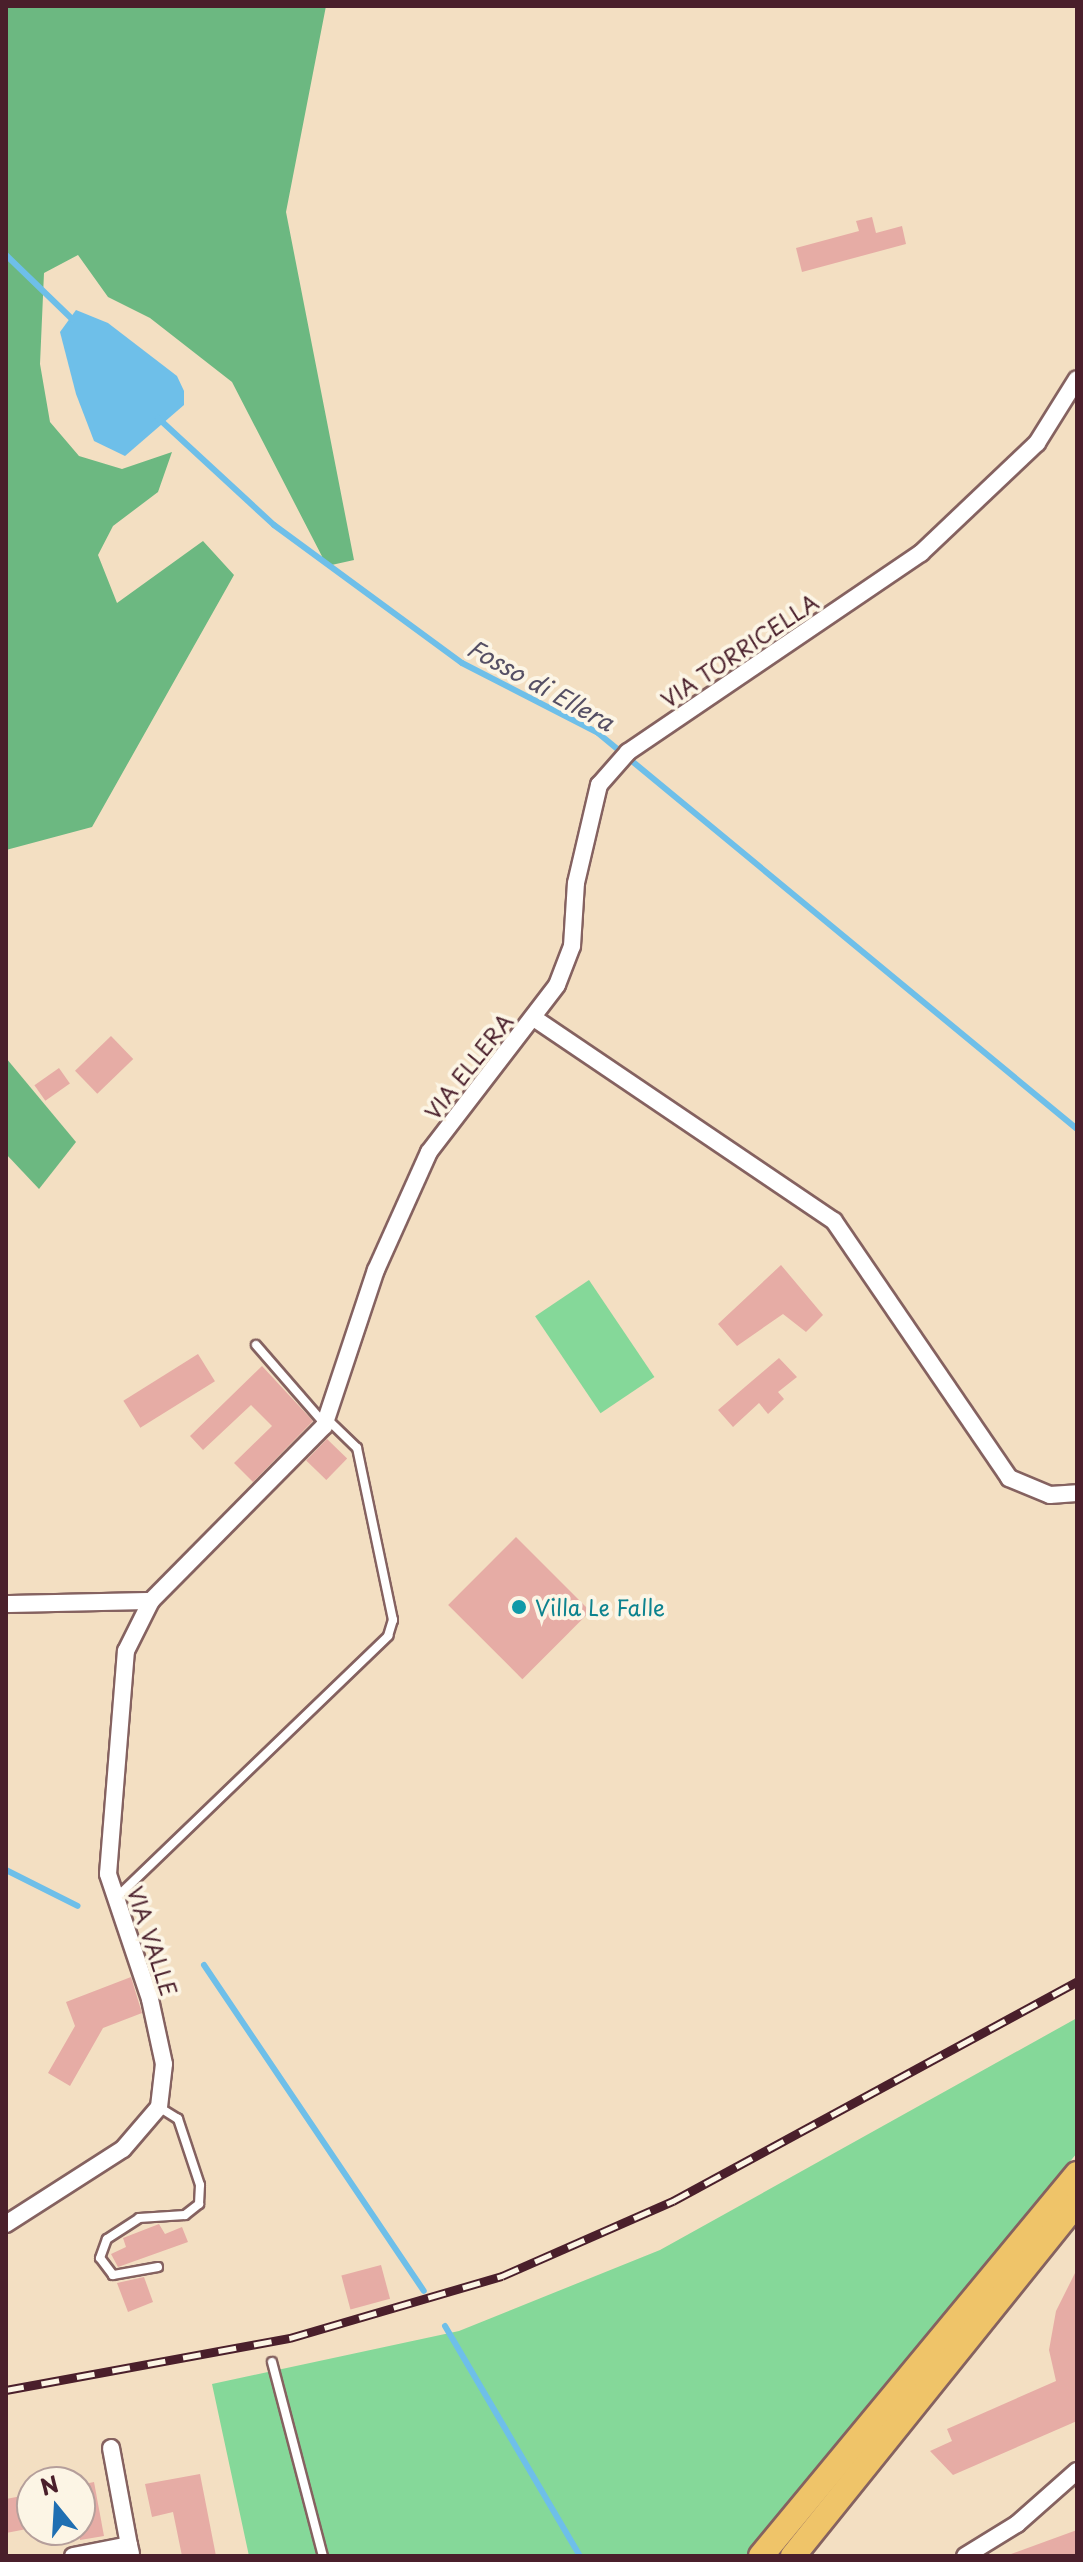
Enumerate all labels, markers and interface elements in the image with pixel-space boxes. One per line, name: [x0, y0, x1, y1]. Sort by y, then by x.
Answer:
street label: VIA TORRICELLA: [655, 587, 823, 713]
water label: Fosso di Ellera: [462, 633, 620, 737]
street label: VIA ELLERA: [418, 1007, 518, 1125]
place label: Villa Le Falle: [535, 1594, 669, 1620]
marker: Villa Le Falle: [510, 1598, 528, 1616]
street label: VIA VALLE: [123, 1882, 183, 2000]
north arrow: [16, 2466, 96, 2546]
text: N: [36, 2466, 62, 2503]

